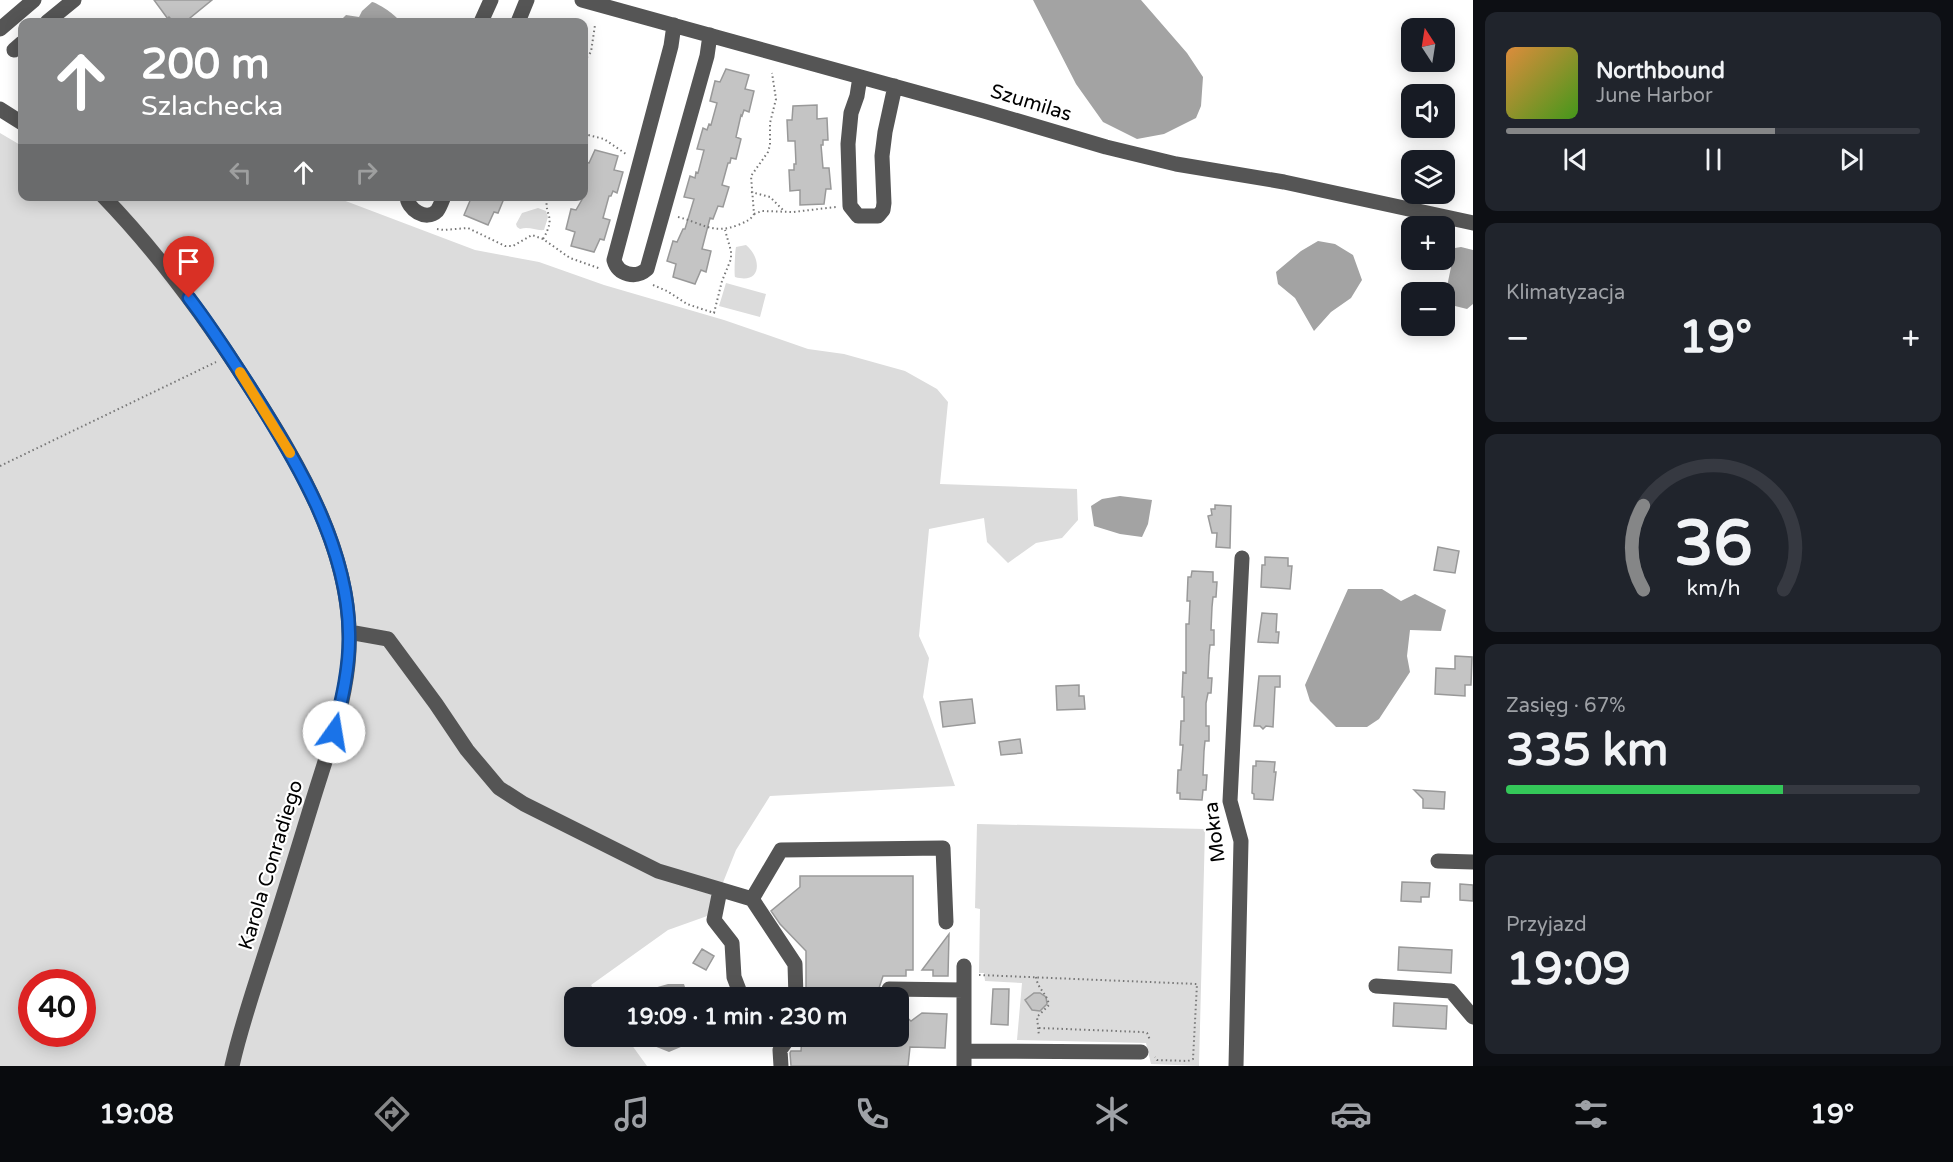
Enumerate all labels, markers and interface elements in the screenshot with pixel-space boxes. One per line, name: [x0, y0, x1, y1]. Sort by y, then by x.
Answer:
north arrow: [1401, 18, 1455, 72]
map controls: [1401, 18, 1455, 336]
text: 200 m: [141, 39, 270, 90]
icon: ahead: [42, 42, 120, 120]
text: Northbound: [1596, 58, 1725, 84]
street label: Szumilas: [988, 79, 1074, 127]
button: sound: [1401, 84, 1455, 138]
text: June Harbor: [1596, 84, 1713, 108]
text: Szlachecka: [141, 90, 283, 123]
icon: previous: [1559, 143, 1592, 176]
icon: pause: [1697, 143, 1730, 176]
icon: next: [1835, 143, 1868, 176]
button: layers: [1401, 150, 1455, 204]
icon: left: [224, 156, 257, 189]
icon: ahead: [287, 156, 320, 189]
icon: right: [350, 156, 383, 189]
button: +: [1401, 216, 1455, 270]
pin: [163, 236, 214, 298]
icon: arrive: [172, 245, 205, 278]
text: Klimatyzacja: [1506, 281, 1625, 305]
button: −: [1401, 282, 1455, 336]
text: 19°: [1679, 311, 1752, 365]
text: −: [1506, 319, 1530, 358]
text: +: [1901, 319, 1920, 358]
text: 36: [1674, 507, 1752, 582]
text: km/h: [1686, 575, 1740, 601]
text: Zasięg · 67%: [1506, 694, 1626, 718]
position arrow: [302, 700, 366, 764]
text: 335 km: [1506, 724, 1668, 778]
street label: Karola Conradiego: [234, 777, 308, 953]
street label: Mokra: [1199, 800, 1231, 864]
text: Przyjazd: [1506, 913, 1587, 937]
text: 19:09: [1506, 943, 1631, 997]
speed limit sign: 40: [18, 969, 96, 1047]
text: 19:09 · 1 min · 230 m: [626, 1004, 847, 1030]
icon: directions: [371, 1093, 413, 1135]
icon: music: [611, 1093, 653, 1135]
icon: phone: [851, 1093, 893, 1135]
icon: climate: [1091, 1093, 1133, 1135]
icon: car: [1330, 1093, 1372, 1135]
icon: filters: [1570, 1093, 1612, 1135]
text: 19:08: [99, 1098, 174, 1131]
text: 19°: [1810, 1098, 1854, 1131]

